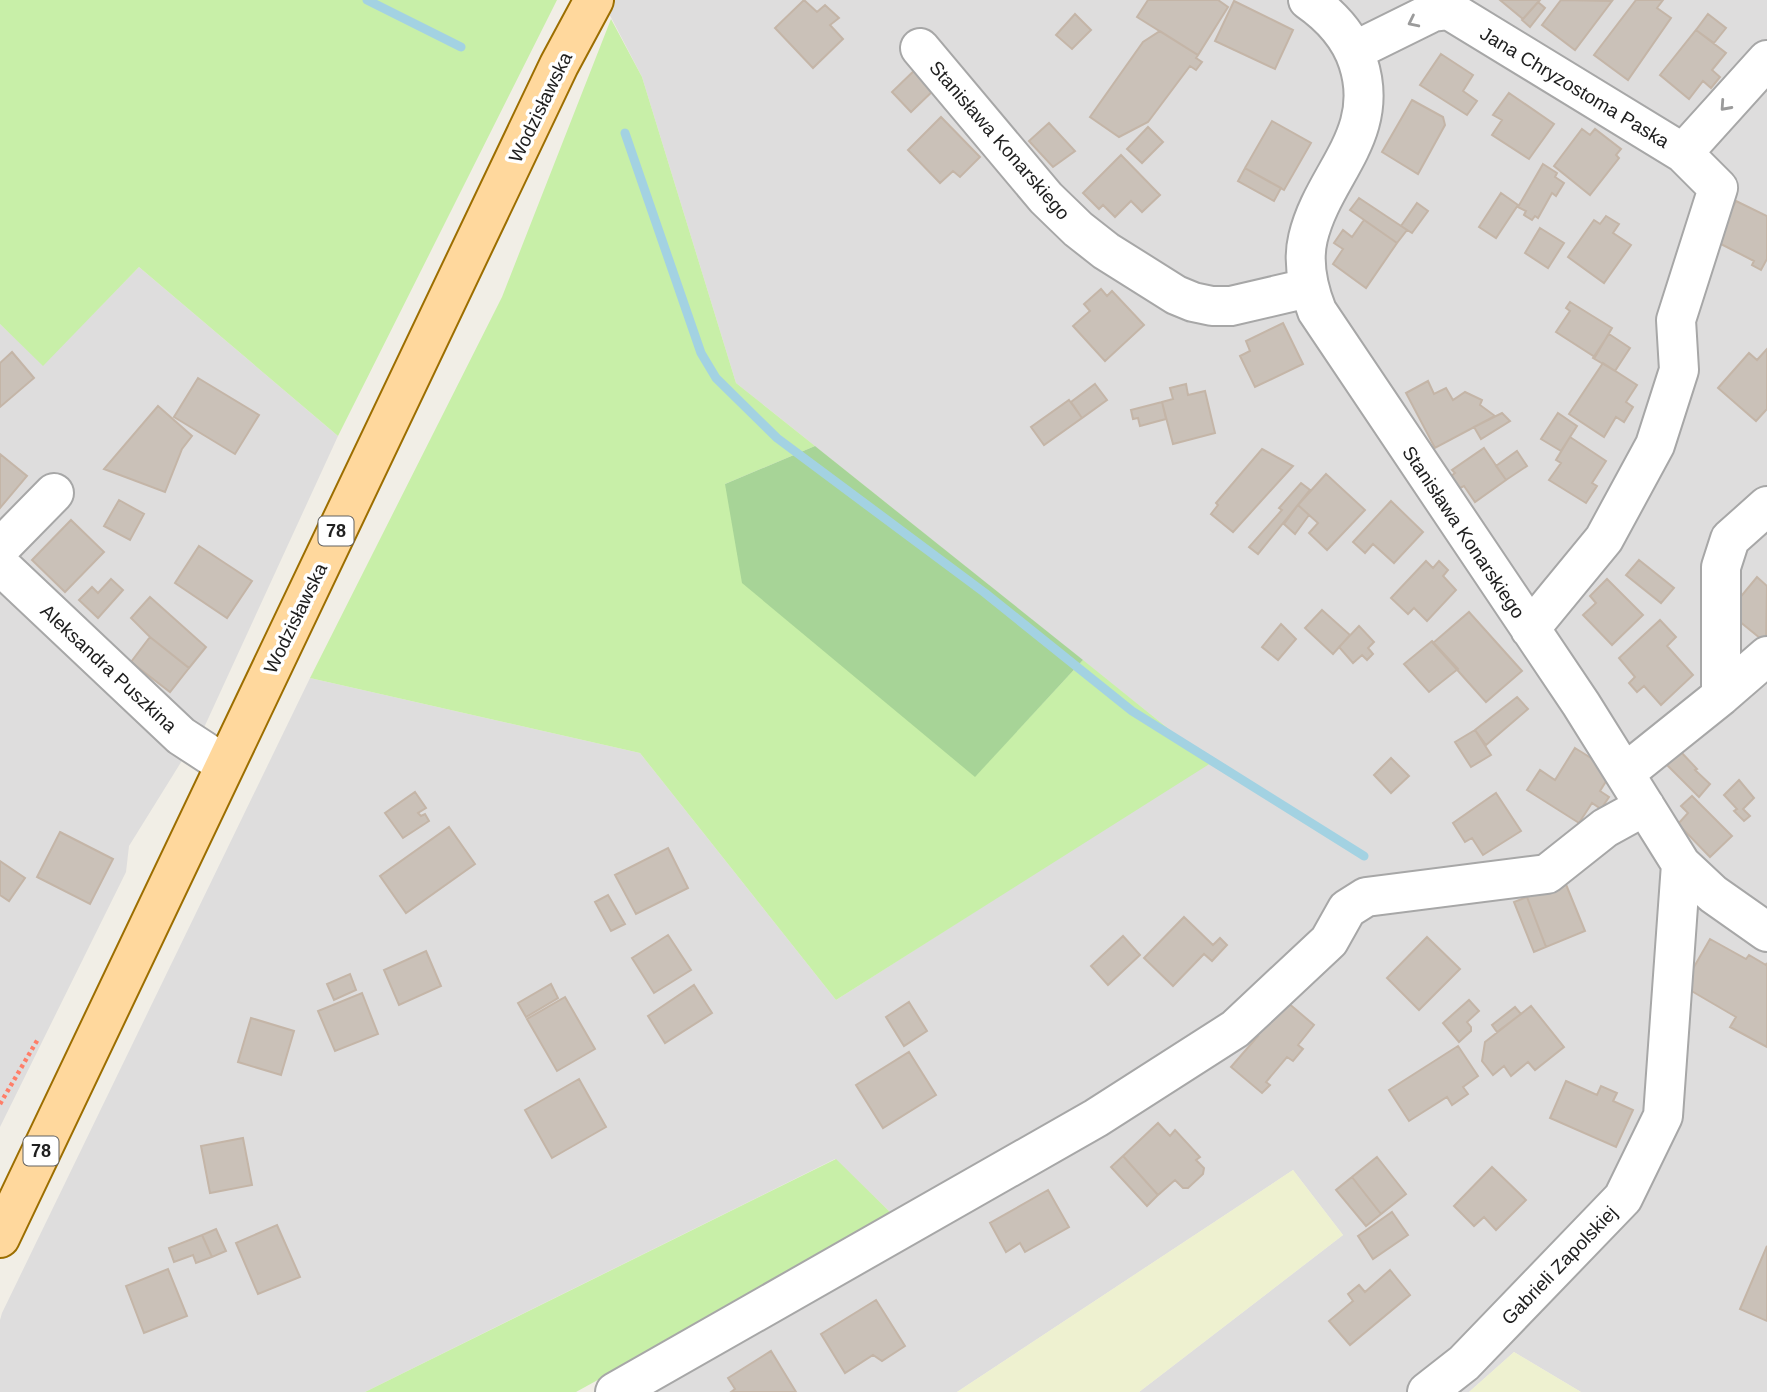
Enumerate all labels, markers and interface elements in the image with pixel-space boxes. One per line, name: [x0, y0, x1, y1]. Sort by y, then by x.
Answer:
one-way arrow: [1408, 13, 1420, 27]
street label: Jana Chryzostoma Paska: [1477, 23, 1673, 152]
street label: Wodzisławska: [505, 48, 576, 166]
street label: Stanisława Konarskiego: [925, 57, 1074, 224]
one-way arrow: [1721, 98, 1733, 111]
street label: Stanisława Konarskiego: [1398, 442, 1529, 622]
road number: 78: [318, 516, 354, 546]
street label: Wodzisławska: [260, 559, 331, 677]
street label: Aleksandra Puszkina: [37, 600, 181, 737]
road number: 78: [23, 1136, 58, 1166]
street label: Gabrieli Zapolskiej: [1498, 1202, 1621, 1329]

